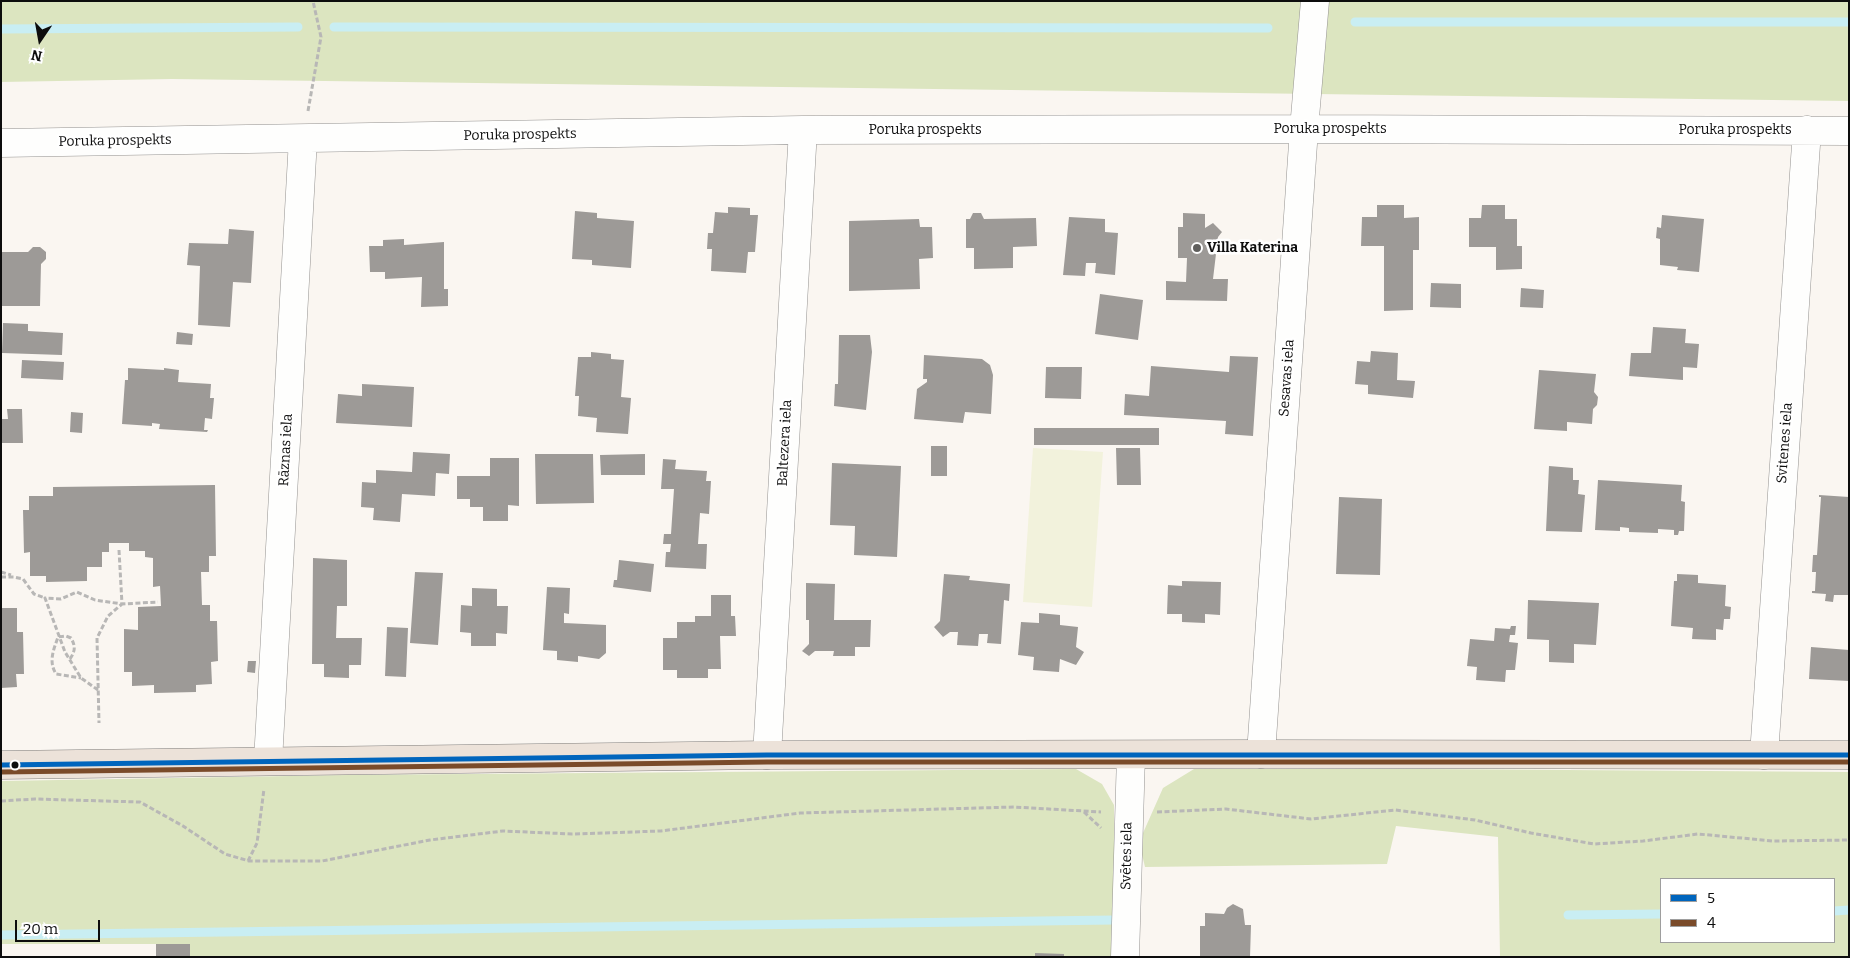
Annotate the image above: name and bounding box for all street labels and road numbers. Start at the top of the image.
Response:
street label: Poruka prospekts [1273,121,1387,137]
street label: Poruka prospekts [868,122,982,138]
street label: Poruka prospekts [1678,122,1792,138]
street label: Poruka prospekts [463,126,577,144]
street label: Poruka prospekts [58,132,172,150]
street label: Sesavas iela [1276,339,1298,417]
street label: Baltezera iela [774,399,796,487]
street label: Svitenes iela [1774,402,1796,484]
street label: Rāznas iela [276,413,296,487]
street label: Svētes iela [1118,822,1136,890]

